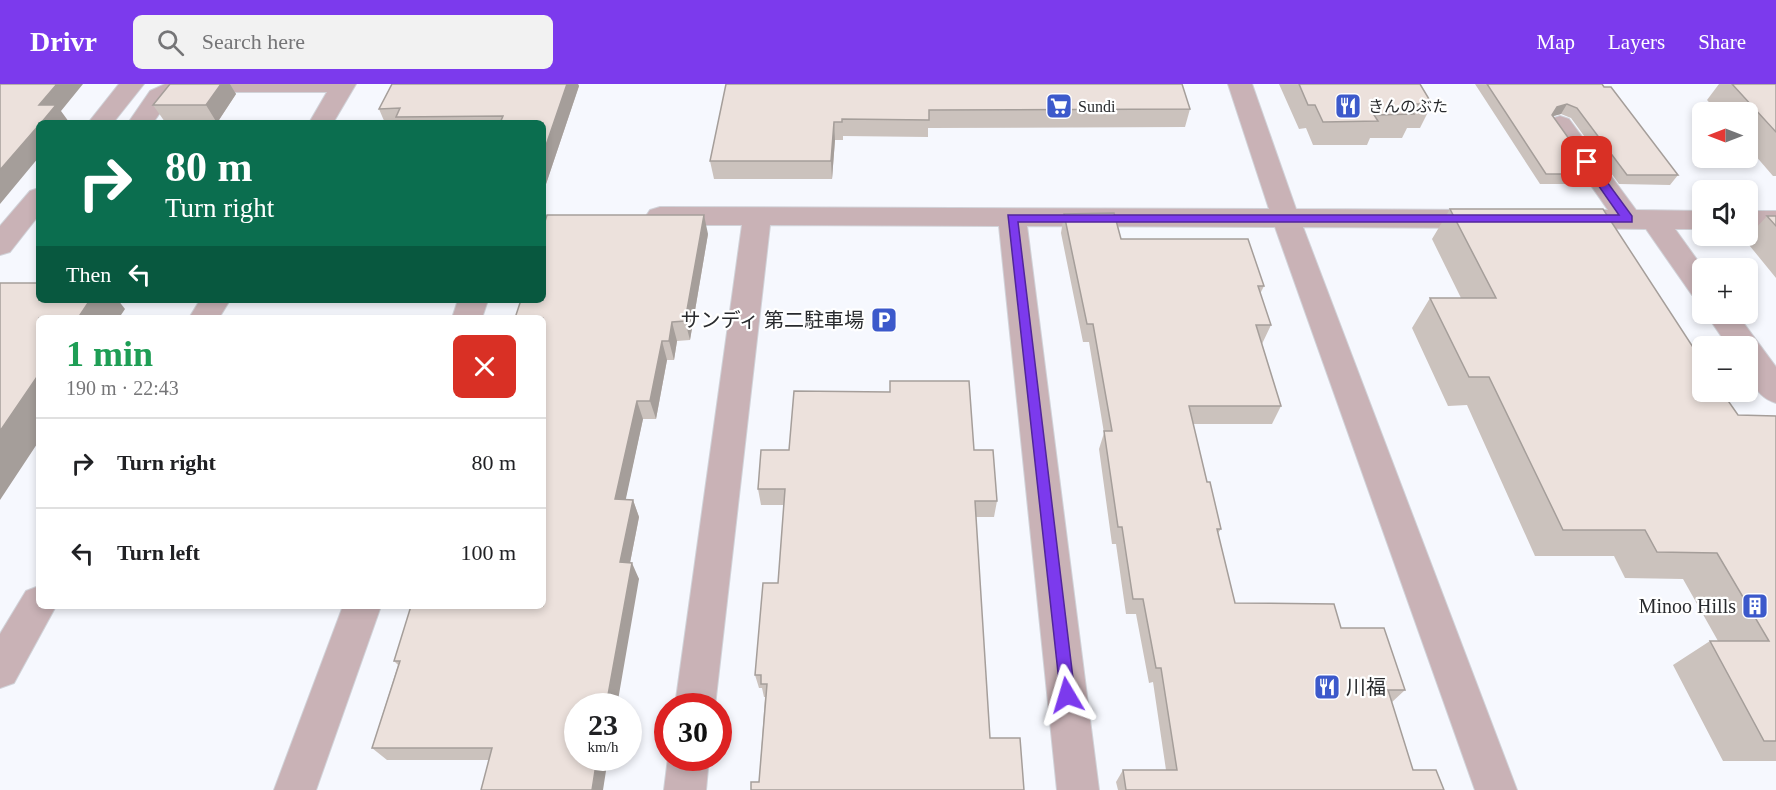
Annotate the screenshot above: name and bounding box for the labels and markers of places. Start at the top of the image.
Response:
supermarket icon: Sundi [1044,91,1074,121]
restaurant icon: きんのぶた [1333,91,1363,121]
place label: Sundi [1078,98,1116,115]
place label: きんのぶた [1368,98,1448,115]
pin [1561,136,1612,187]
parking icon: サンディ 第二駐車場 [869,305,899,335]
place label: サンディ 第二駐車場 [680,309,864,331]
building icon: Minoo Hills [1740,591,1770,621]
place label: Minoo Hills [1639,595,1736,617]
restaurant icon: 川福 [1312,672,1342,702]
place label: 川福 [1346,676,1386,698]

